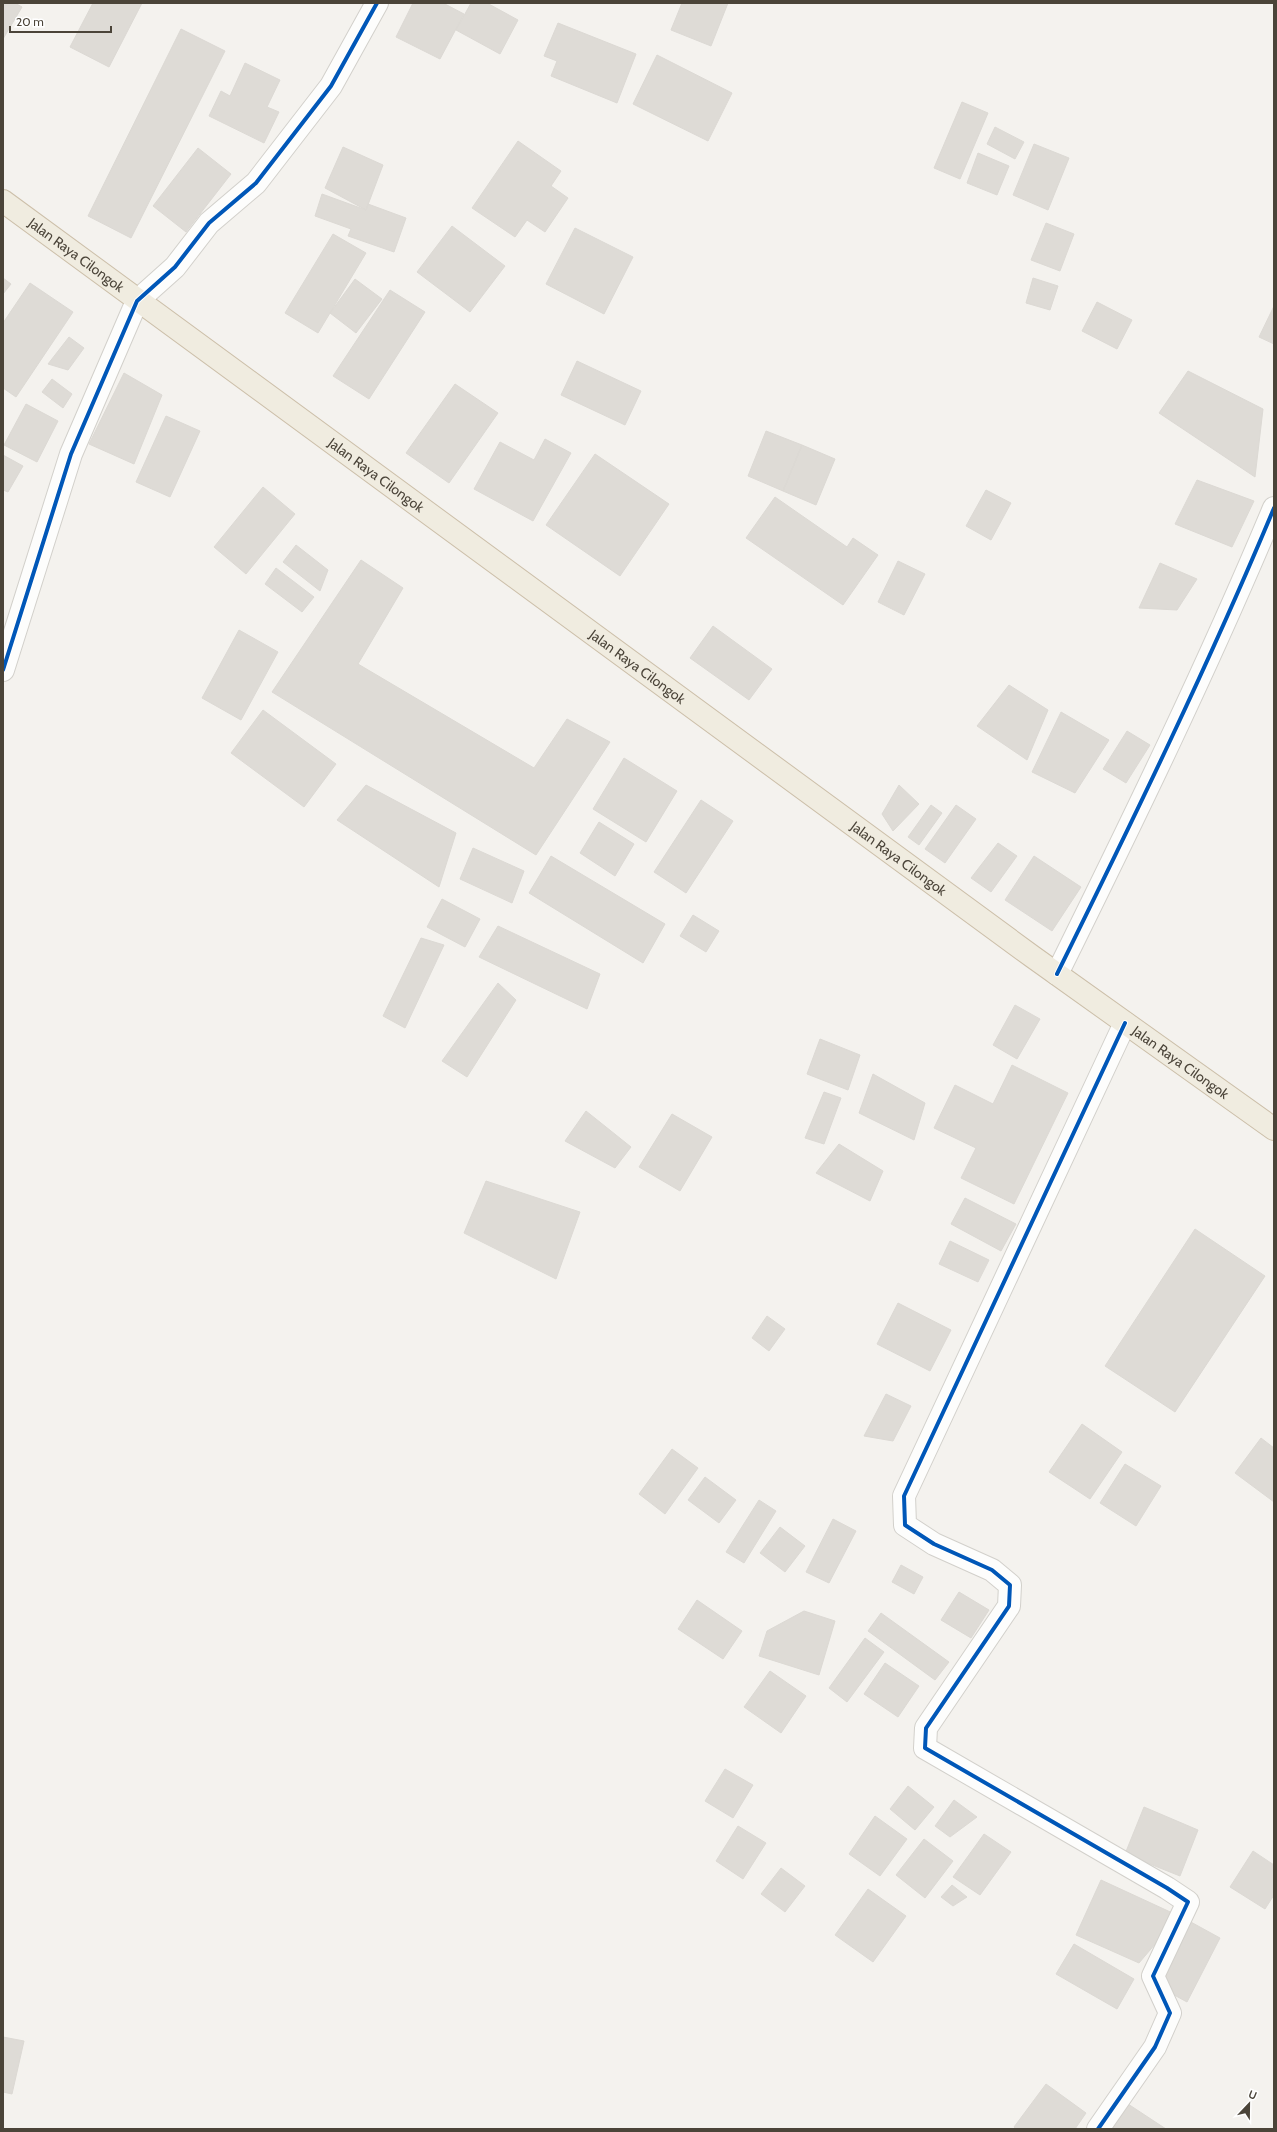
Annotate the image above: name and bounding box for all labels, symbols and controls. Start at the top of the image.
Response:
scale bar [10,8,111,34]
text: 20 m [16,14,44,29]
street label: Jalan Raya Cilongok [24,213,128,296]
street label: Jalan Raya Cilongok [324,433,428,517]
street label: Jalan Raya Cilongok [585,625,690,708]
street label: Jalan Raya Cilongok [846,817,951,900]
street label: Jalan Raya Cilongok [1128,1021,1233,1103]
north arrow [1229,2084,1269,2124]
text: U [1246,2087,1259,2103]

